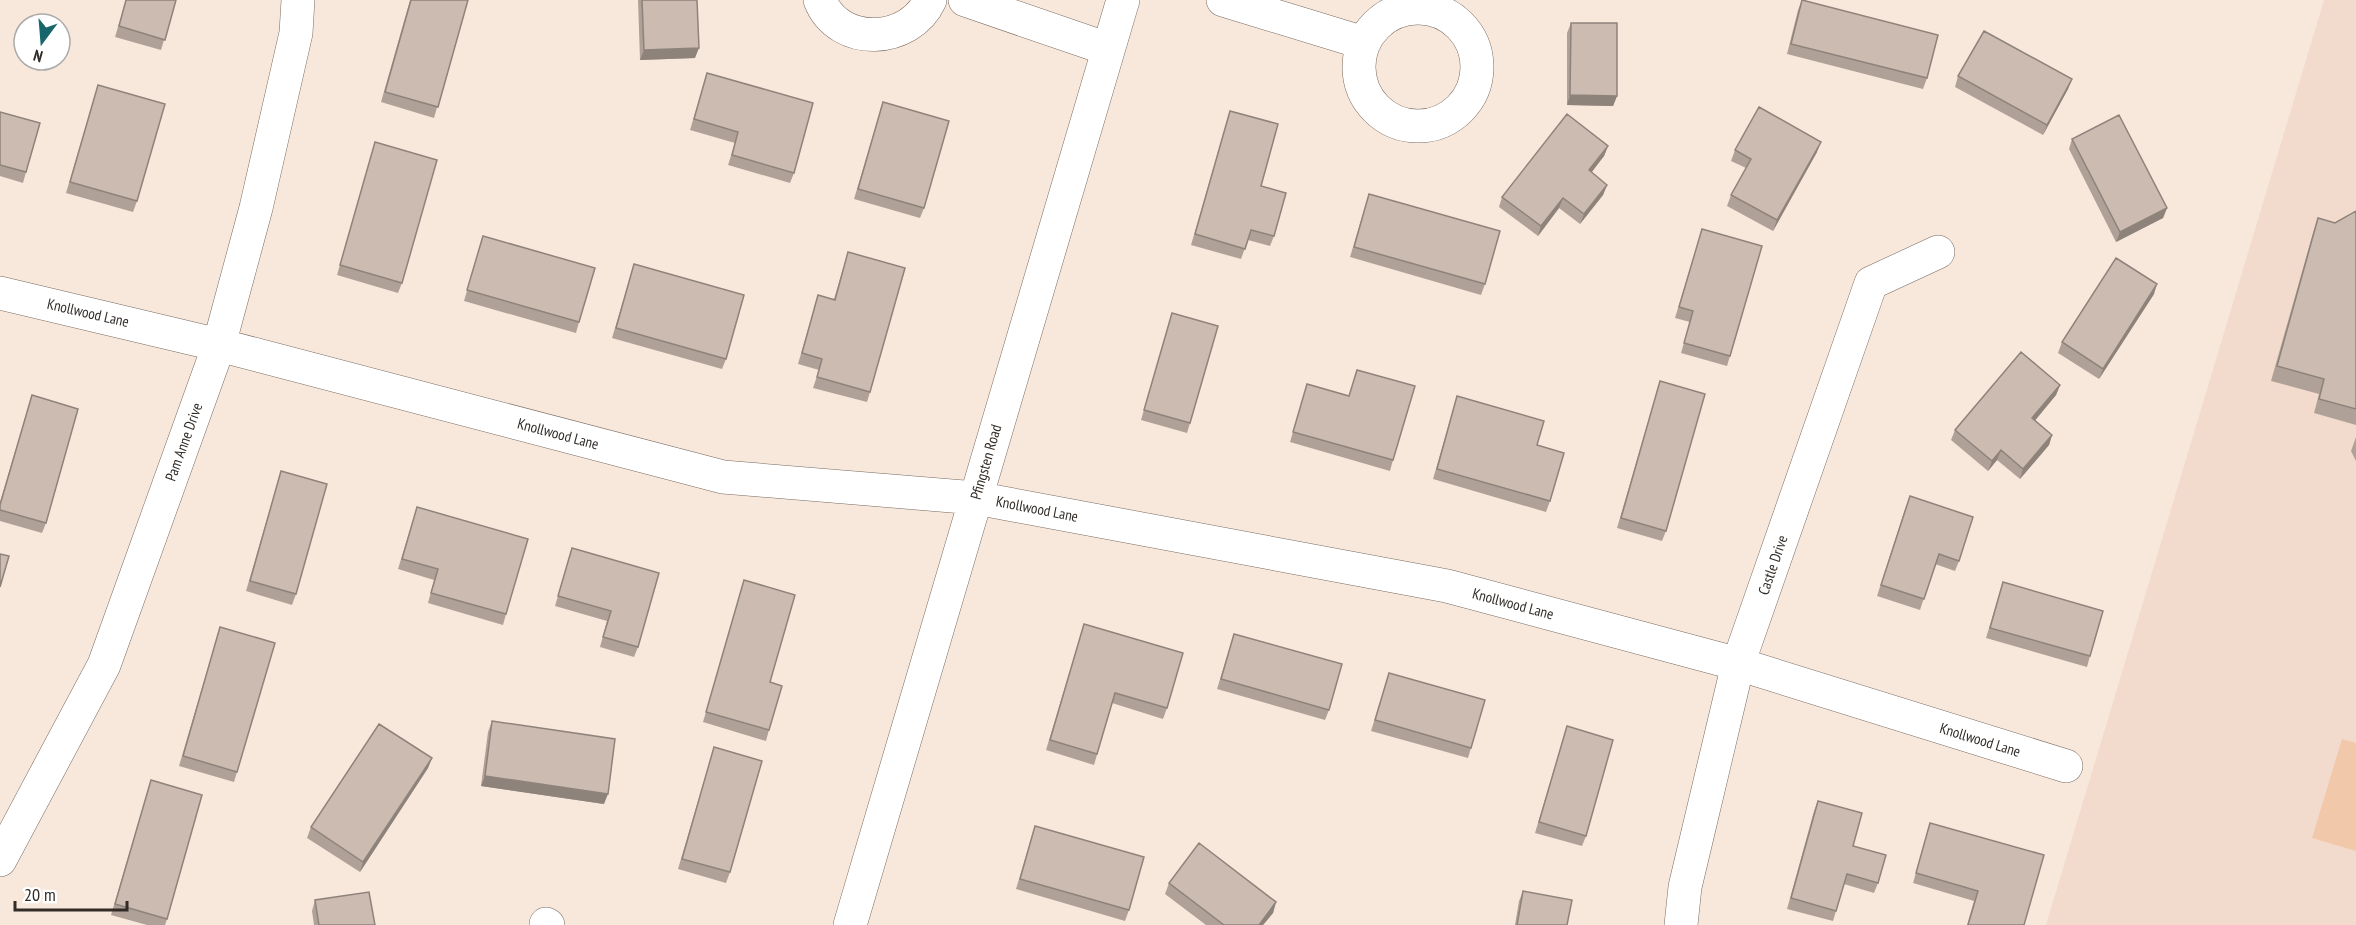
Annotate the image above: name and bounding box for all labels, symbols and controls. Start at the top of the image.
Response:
north arrow [12,12,72,72]
text: N [31,46,45,67]
street label: Knollwood Lane [45,294,131,331]
street label: Pam Anne Drive [161,400,206,484]
street label: Knollwood Lane [515,414,601,453]
street label: Pfingsten Road [966,422,1005,501]
street label: Knollwood Lane [994,491,1080,526]
street label: Castle Drive [1753,532,1792,597]
street label: Knollwood Lane [1470,584,1556,623]
street label: Knollwood Lane [1938,718,2023,761]
scale bar [15,874,128,912]
text: 20 m [24,883,56,906]

